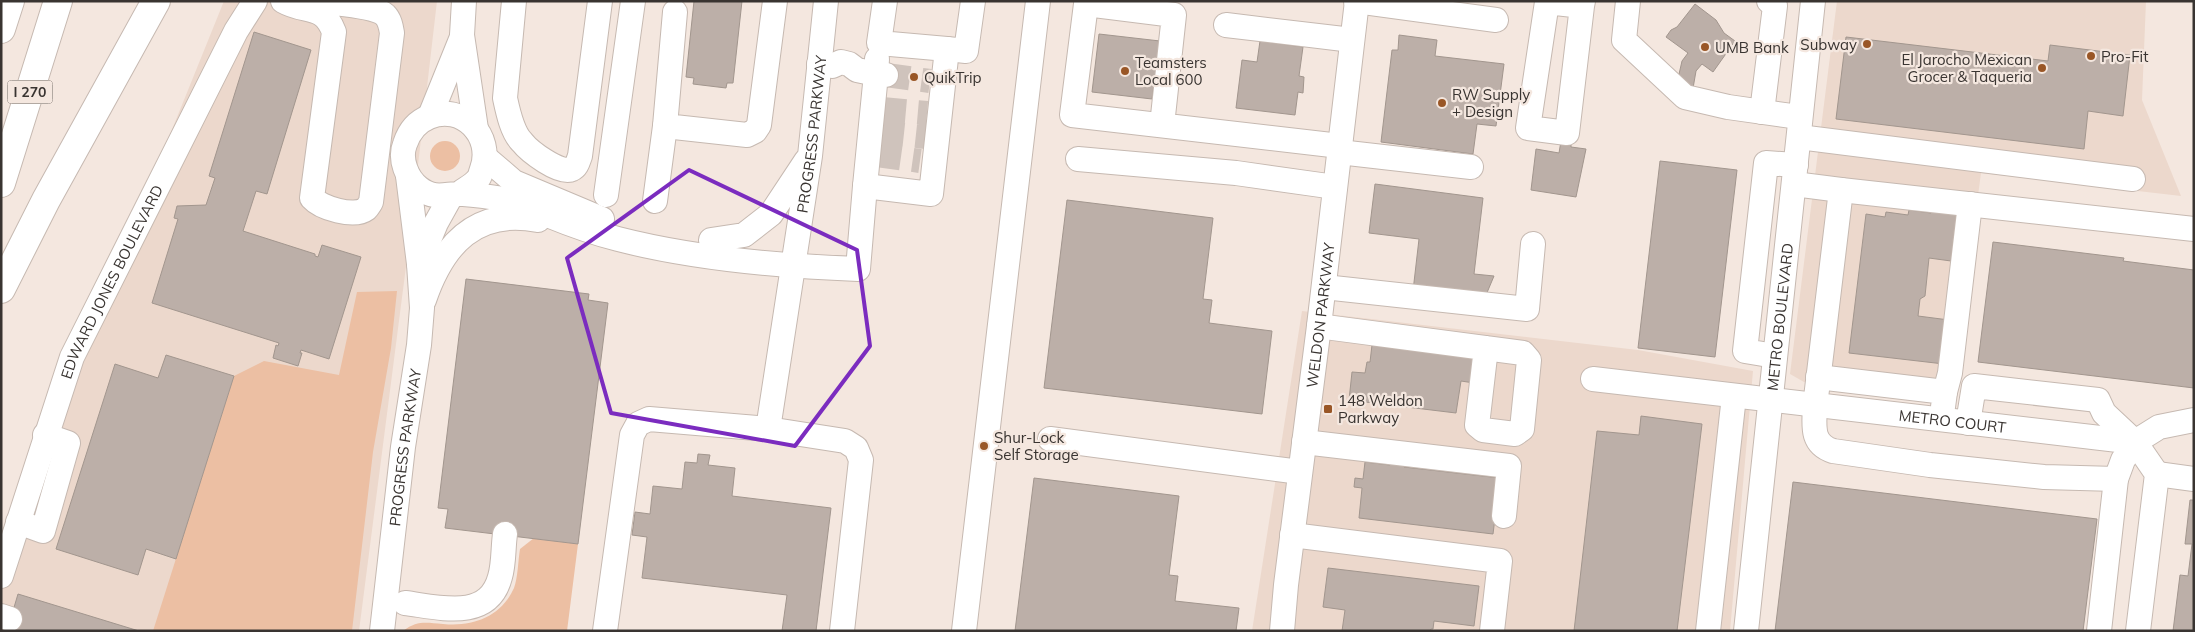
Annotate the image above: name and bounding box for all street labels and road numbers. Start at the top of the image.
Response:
street label: PROGRESS PARKWAY [792,53,830,214]
road number: I 270 [8,80,52,104]
street label: EDWARD JONES BOULEVARD [56,181,167,381]
street label: WELDON PARKWAY [1302,241,1338,389]
street label: METRO BOULEVARD [1762,242,1797,392]
street label: PROGRESS PARKWAY [385,366,425,527]
street label: METRO COURT [1898,405,2007,436]

